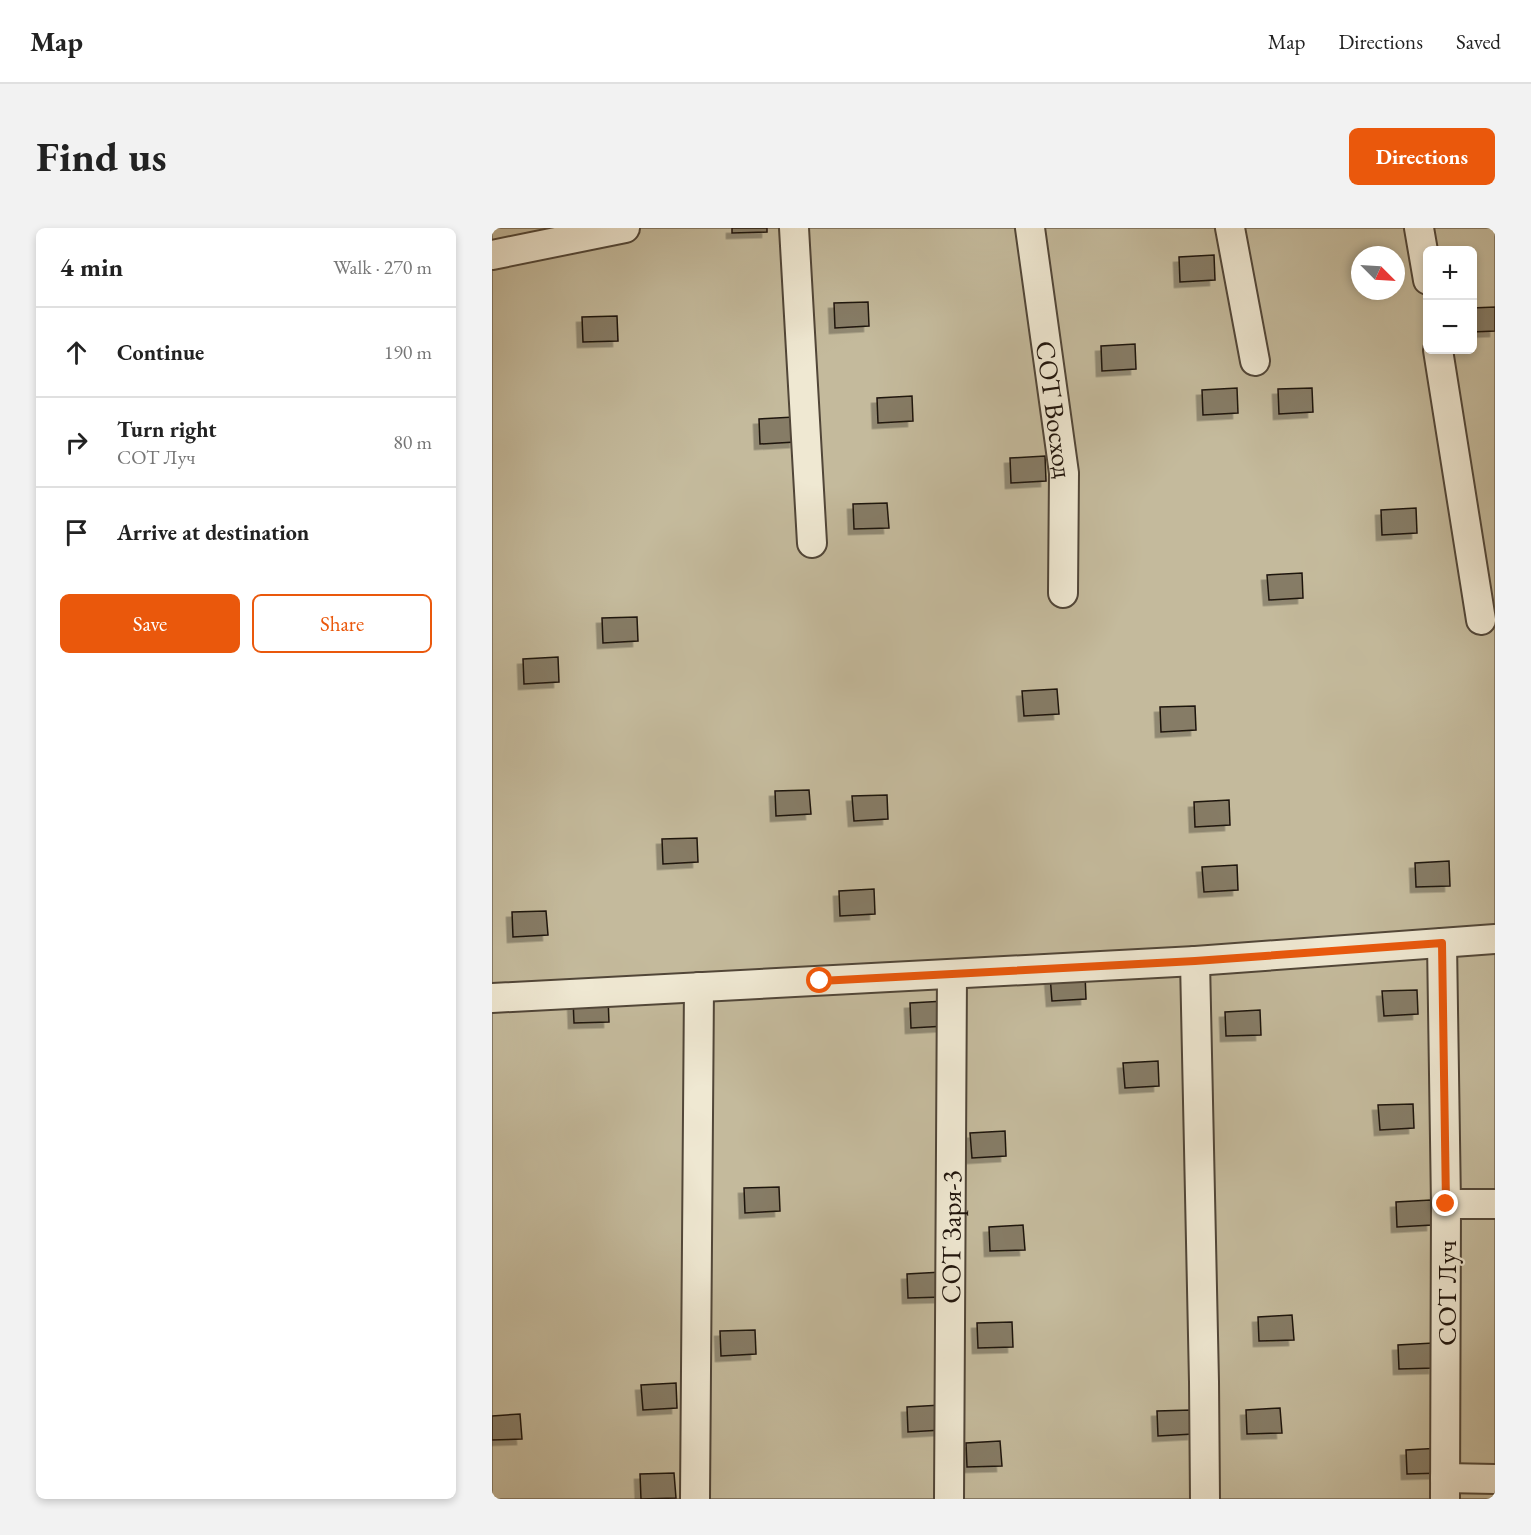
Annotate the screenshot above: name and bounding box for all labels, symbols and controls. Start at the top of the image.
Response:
text: Map [30,23,83,59]
text: Map [1268,28,1305,55]
text: Directions [1338,28,1423,55]
text: Saved [1456,28,1501,55]
button: Directions [1349,128,1495,185]
text: Find us [36,129,167,184]
north arrow [1351,246,1405,300]
map controls [1423,246,1477,354]
button: + [1423,246,1477,300]
text: 4 min [60,250,123,284]
text: Walk · 270 m [333,254,432,280]
button: − [1423,300,1477,354]
icon: ahead [60,336,93,369]
text: Continue [117,338,204,367]
street label: СОТ Восход [1028,338,1082,480]
text: 190 m [384,339,432,365]
text: Turn right [117,415,216,444]
icon: right [60,426,93,459]
text: 80 m [393,429,432,455]
text: СОТ Луч [117,444,195,470]
icon: arrive [60,516,93,549]
text: Arrive at destination [117,518,309,547]
button: Save [60,594,240,653]
button: Share [252,594,432,653]
route start [806,967,832,993]
street label: СОТ Заря-3 [933,1170,968,1304]
route end [1432,1190,1458,1216]
street label: СОТ Луч [1429,1240,1464,1346]

